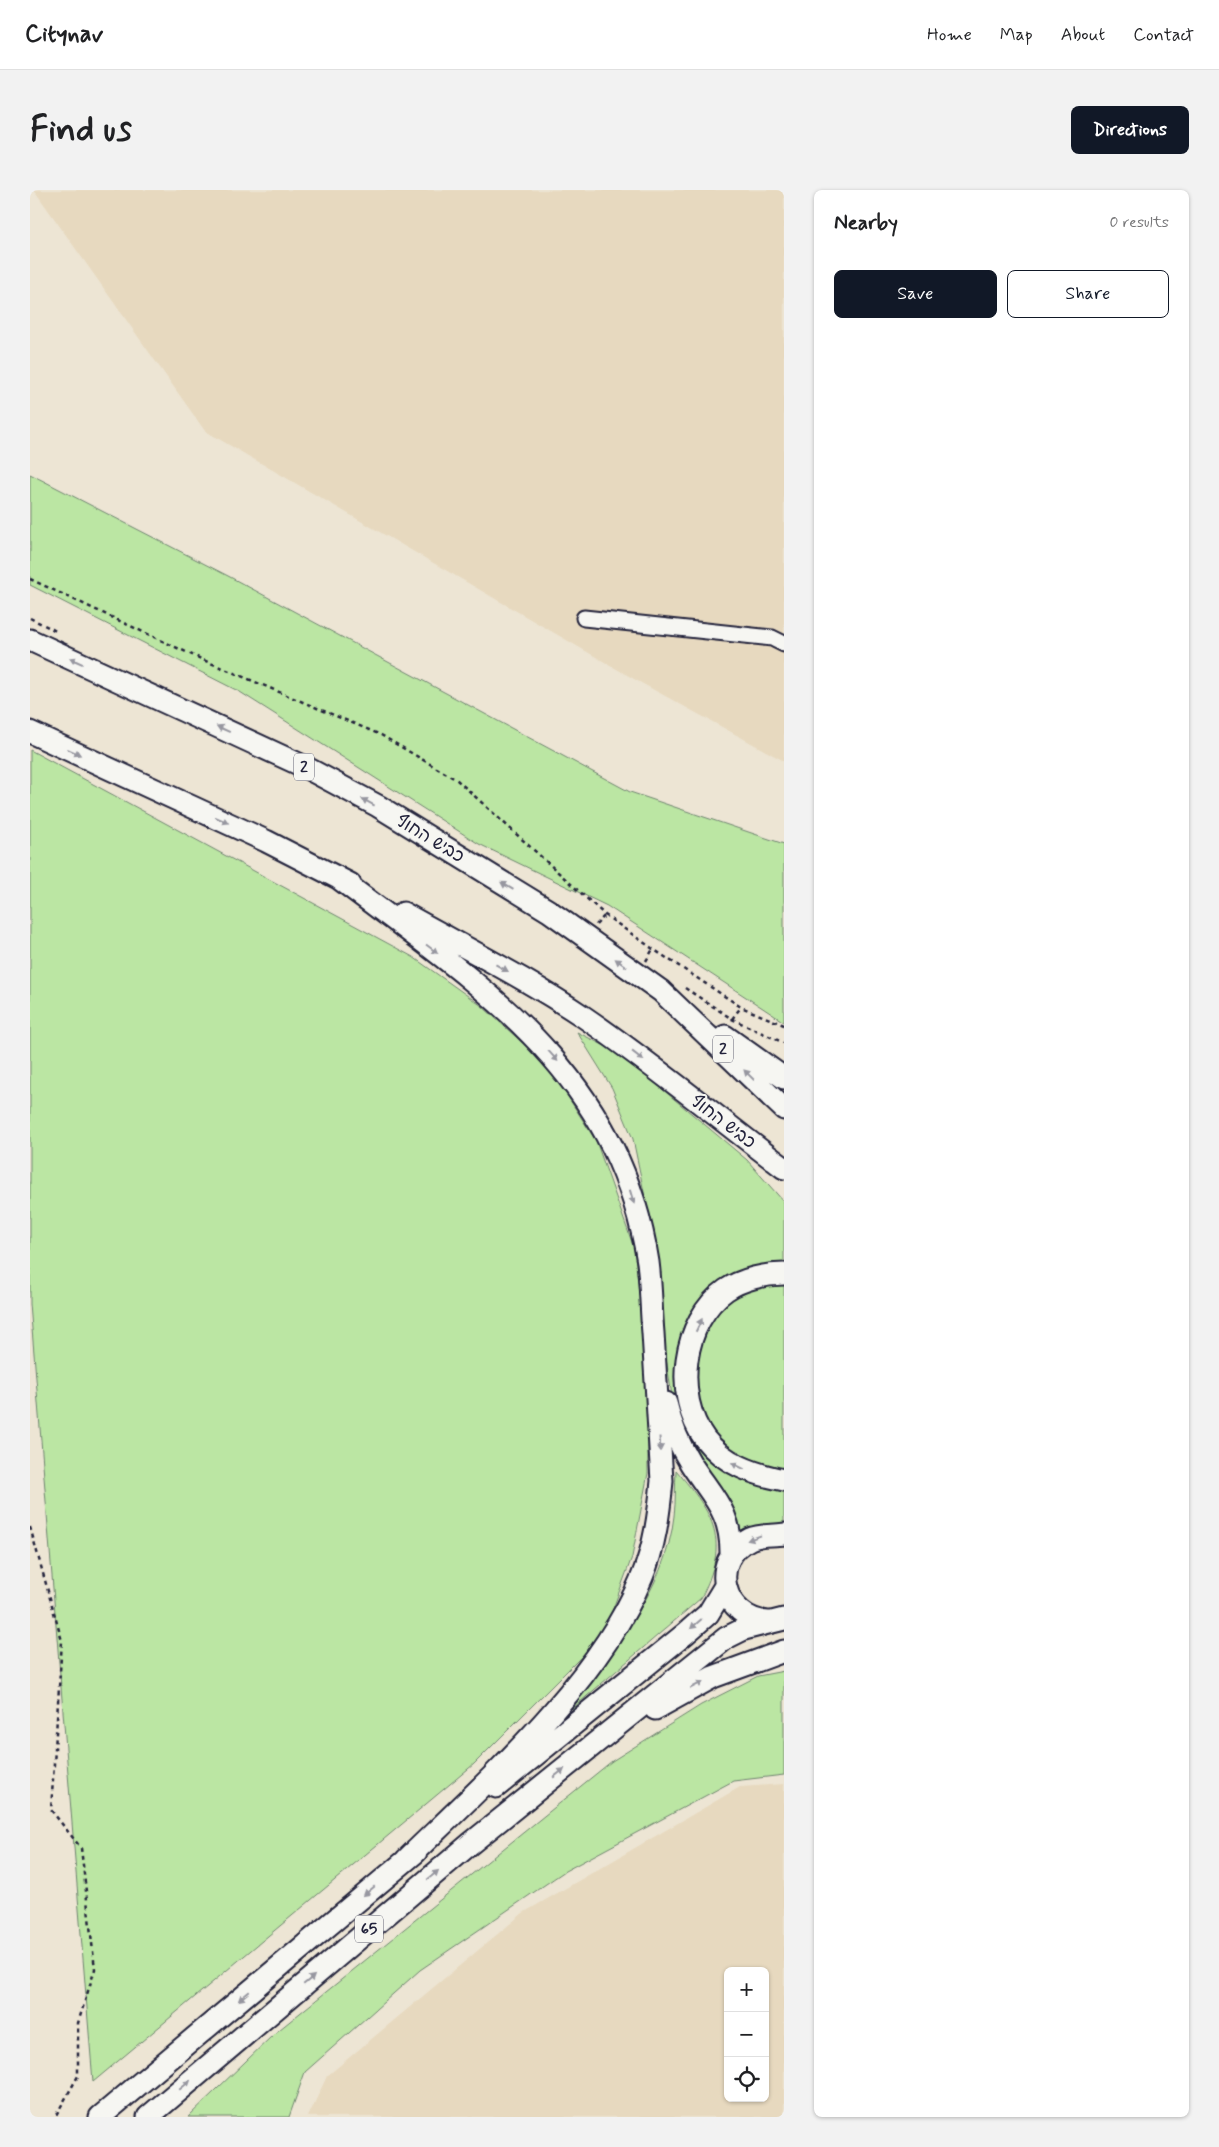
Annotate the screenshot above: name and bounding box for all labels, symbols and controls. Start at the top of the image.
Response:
text: Citynav [25,19,103,50]
text: Home [927,23,972,47]
text: Map [1000,23,1033,47]
text: About [1061,23,1105,47]
text: Contact [1133,23,1194,47]
button: Directions [1071,106,1189,154]
text: Find us [30,107,132,153]
text: Nearby [834,209,898,237]
text: 0 results [1109,212,1169,233]
button: Save [834,270,997,318]
button: Share [1007,270,1169,318]
one-way arrow [68,657,83,665]
one-way arrow [216,725,230,733]
one-way arrow [67,749,81,757]
road number: 2 [294,754,314,780]
one-way arrow [362,797,375,806]
street label: כביש החוף [391,809,469,869]
one-way arrow [215,817,229,825]
one-way arrow [501,881,514,890]
one-way arrow [425,943,438,954]
one-way arrow [615,958,628,968]
one-way arrow [495,964,509,973]
road number: 2 [713,1036,733,1062]
one-way arrow [547,1050,558,1063]
one-way arrow [631,1051,644,1062]
one-way arrow [744,1069,756,1081]
street label: כביש החוף [686,1090,760,1154]
one-way arrow [629,1189,637,1204]
one-way arrow [695,1318,703,1332]
one-way arrow [656,1437,664,1453]
one-way arrow [731,1462,745,1470]
one-way arrow [747,1535,762,1542]
one-way arrow [690,1619,703,1630]
one-way arrow [690,1681,704,1689]
one-way arrow [552,1767,565,1778]
one-way arrow [426,1869,438,1881]
one-way arrow [363,1886,376,1897]
road number: 65 [355,1916,383,1942]
map controls [724,1967,769,2102]
button: + [724,1967,769,2012]
one-way arrow [302,1975,315,1986]
one-way arrow [239,1990,251,2002]
button: − [724,2012,769,2057]
button: locate [724,2057,769,2102]
one-way arrow [178,2080,191,2091]

